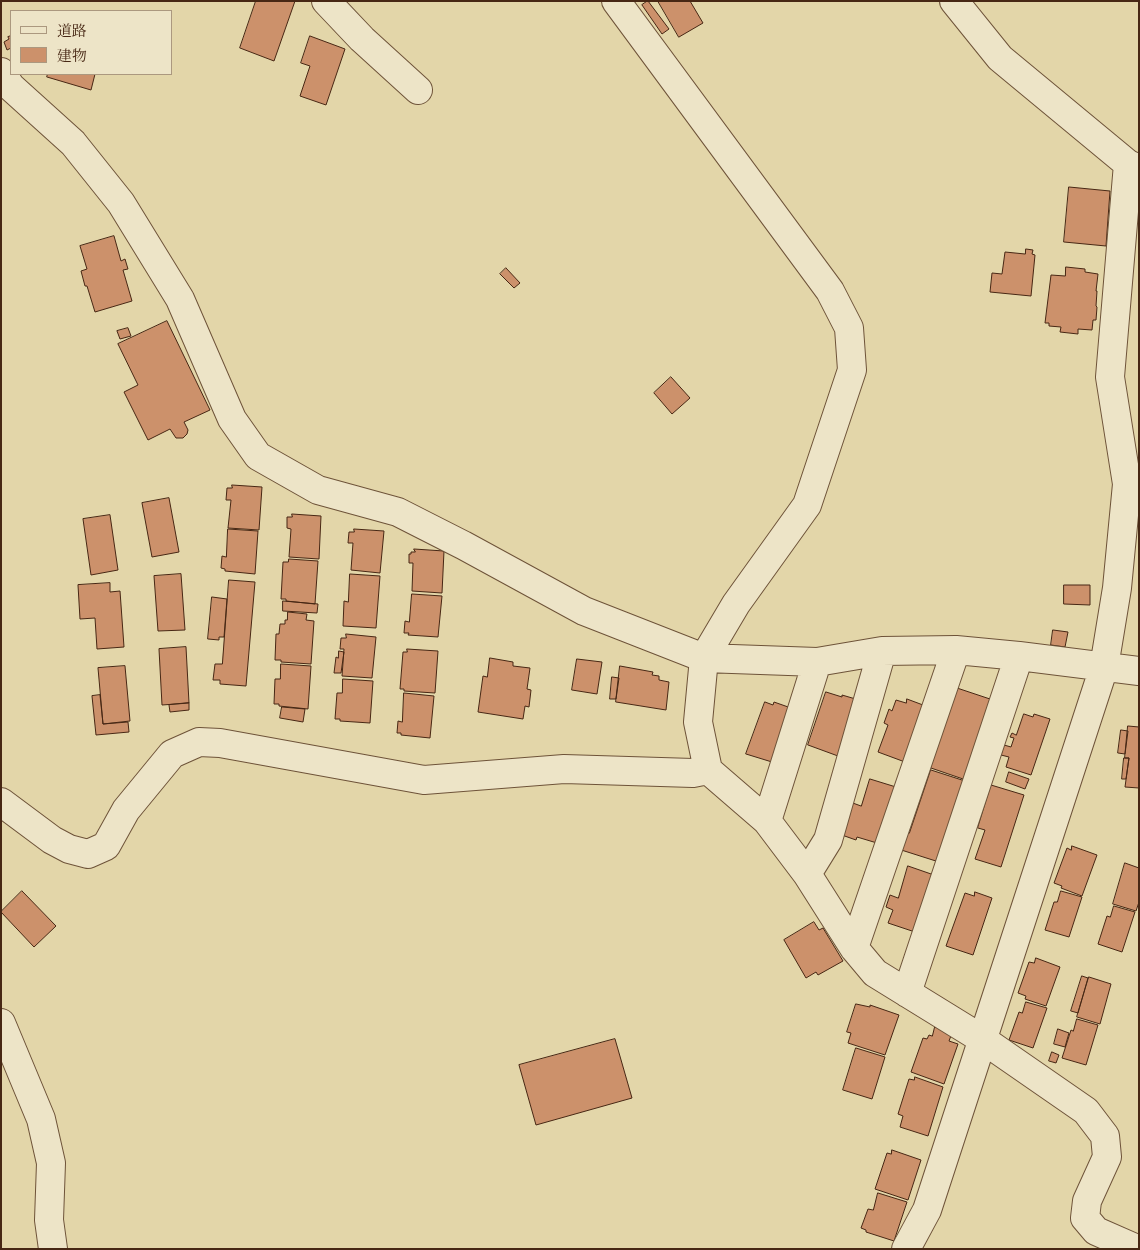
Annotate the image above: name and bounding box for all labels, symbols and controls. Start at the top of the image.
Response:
legend [10,10,172,75]
text: 道路 [57,22,87,41]
text: 建物 [57,47,87,66]

